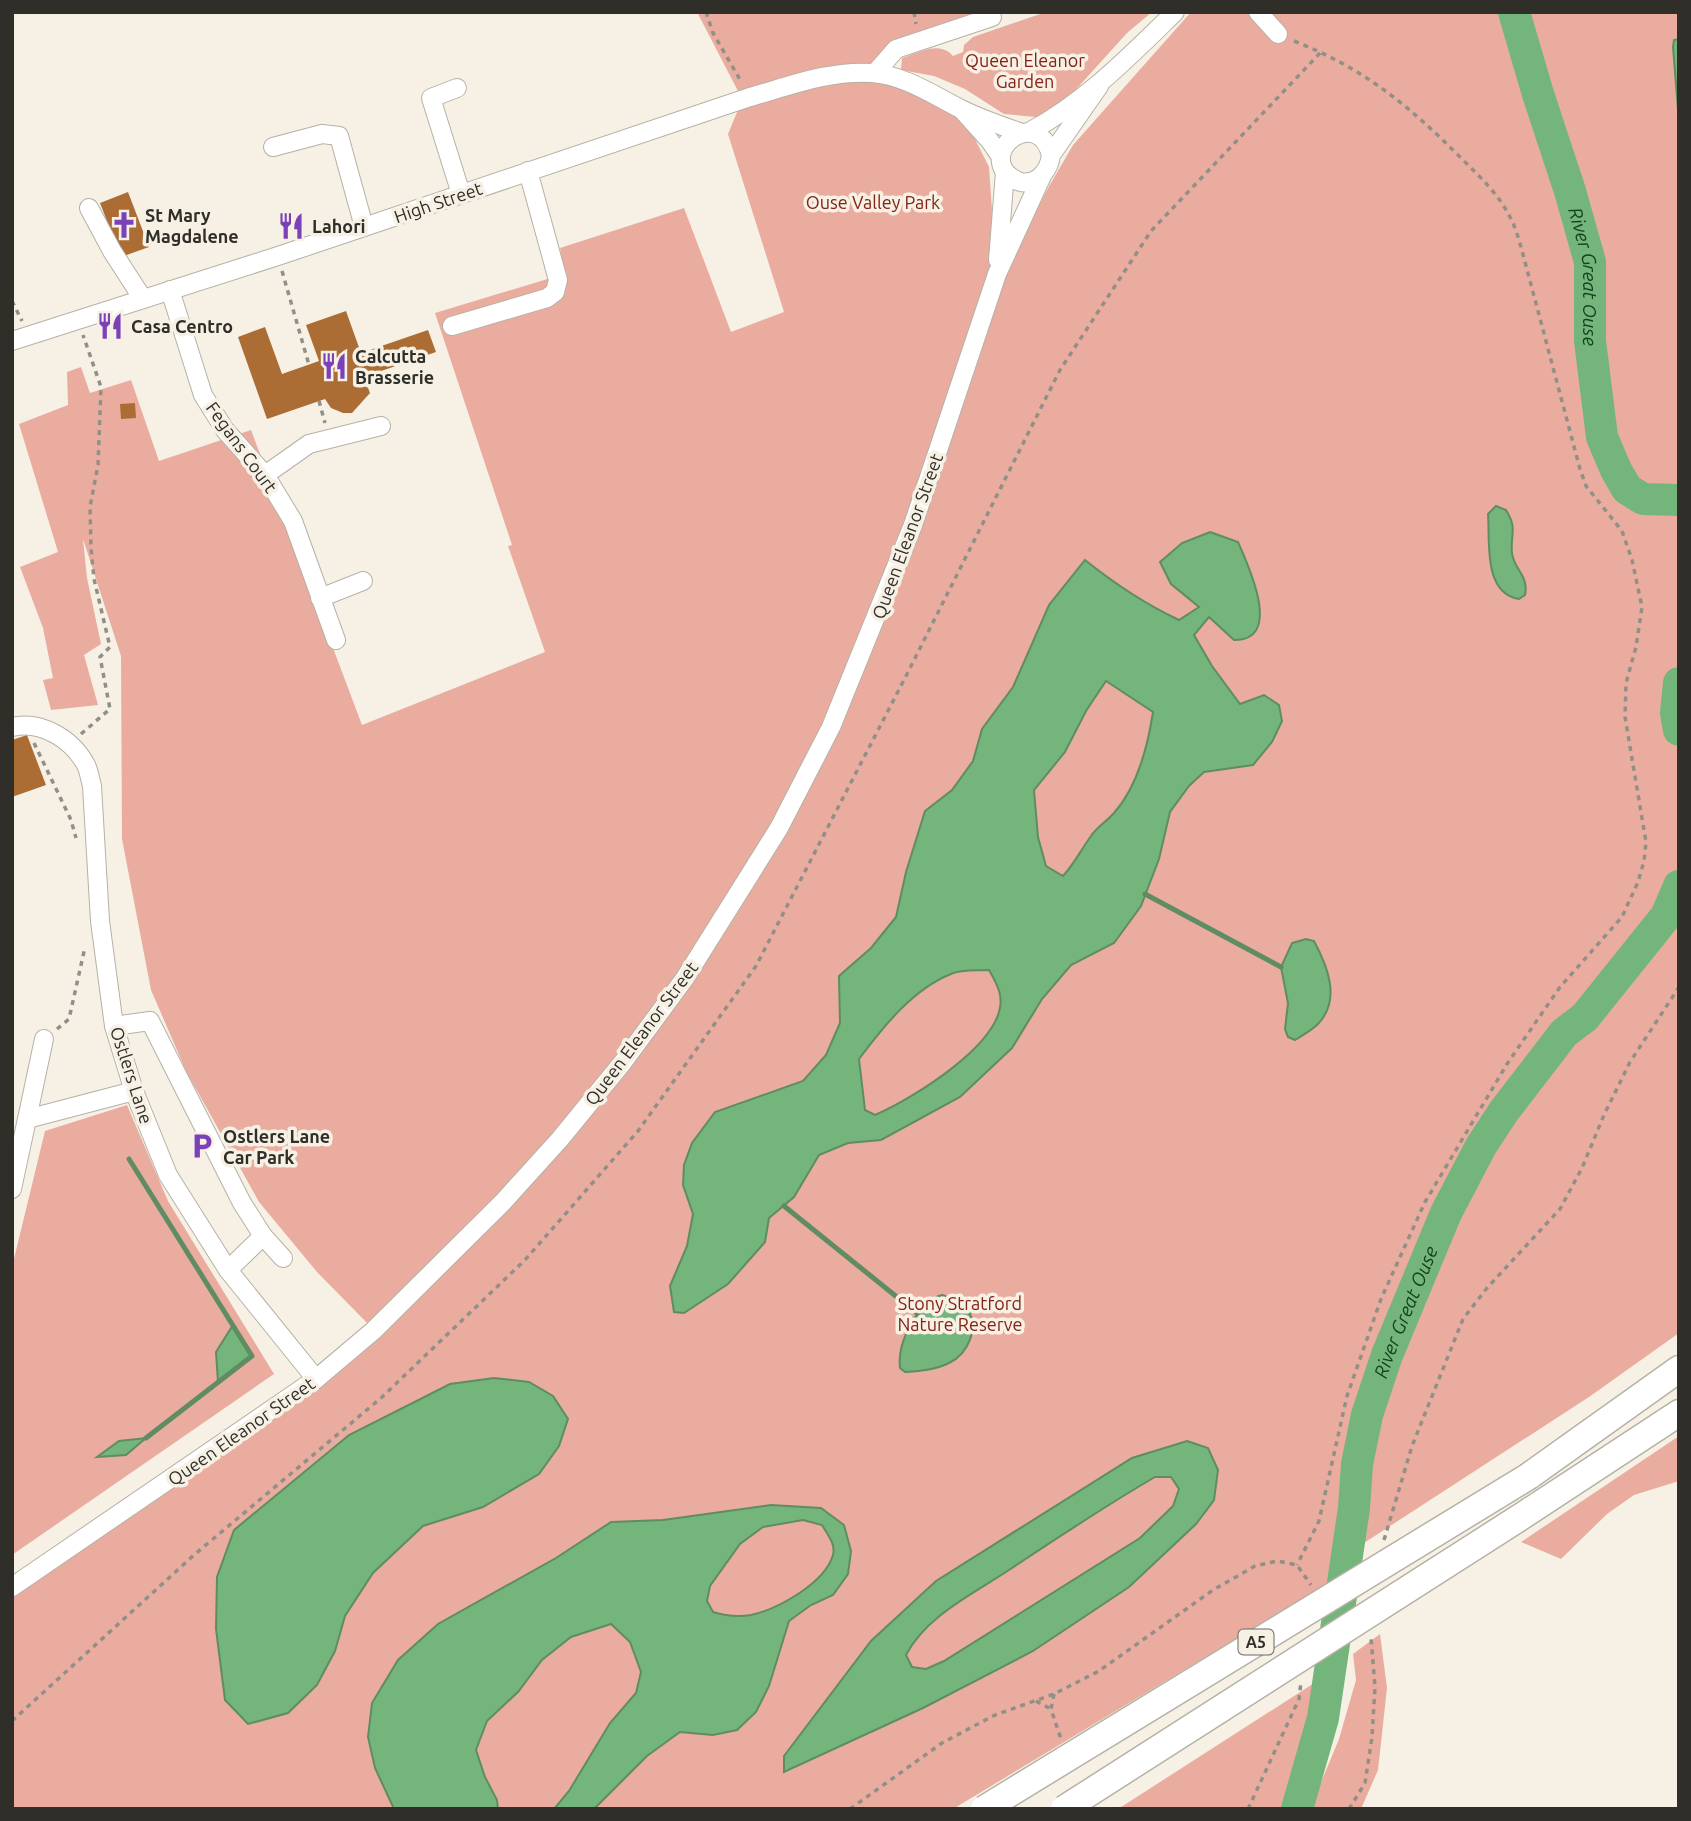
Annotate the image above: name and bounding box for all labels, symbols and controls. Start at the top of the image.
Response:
park label: Queen Eleanor Garden [965,50,1085,91]
street label: High Street [391,178,485,226]
park label: Ouse Valley Park [806,192,940,212]
place label: St Mary Magdalene [145,205,239,246]
water label: River Great Ouse [1564,205,1602,348]
church icon: St Mary Magdalene [109,210,139,240]
restaurant icon: Lahori [276,211,306,241]
place label: Lahori [312,216,366,236]
restaurant icon: Casa Centro [95,311,125,341]
place label: Casa Centro [131,316,233,336]
place label: Calcutta Brasserie [355,346,434,387]
restaurant icon: Calcutta Brasserie [319,351,349,381]
street label: Fegans Court [202,398,282,496]
street label: Queen Eleanor Street [868,451,947,622]
street label: Queen Eleanor Street [580,957,702,1109]
street label: Ostlers Lane [107,1024,157,1126]
place label: Ostlers Lane Car Park [223,1126,330,1167]
parking icon: Ostlers Lane Car Park [187,1131,217,1161]
water label: River Great Ouse [1369,1242,1442,1381]
park label: Stony Stratford Nature Reserve [897,1293,1023,1334]
street label: Queen Eleanor Street [164,1373,319,1490]
road number: A5 [1238,1630,1274,1654]

